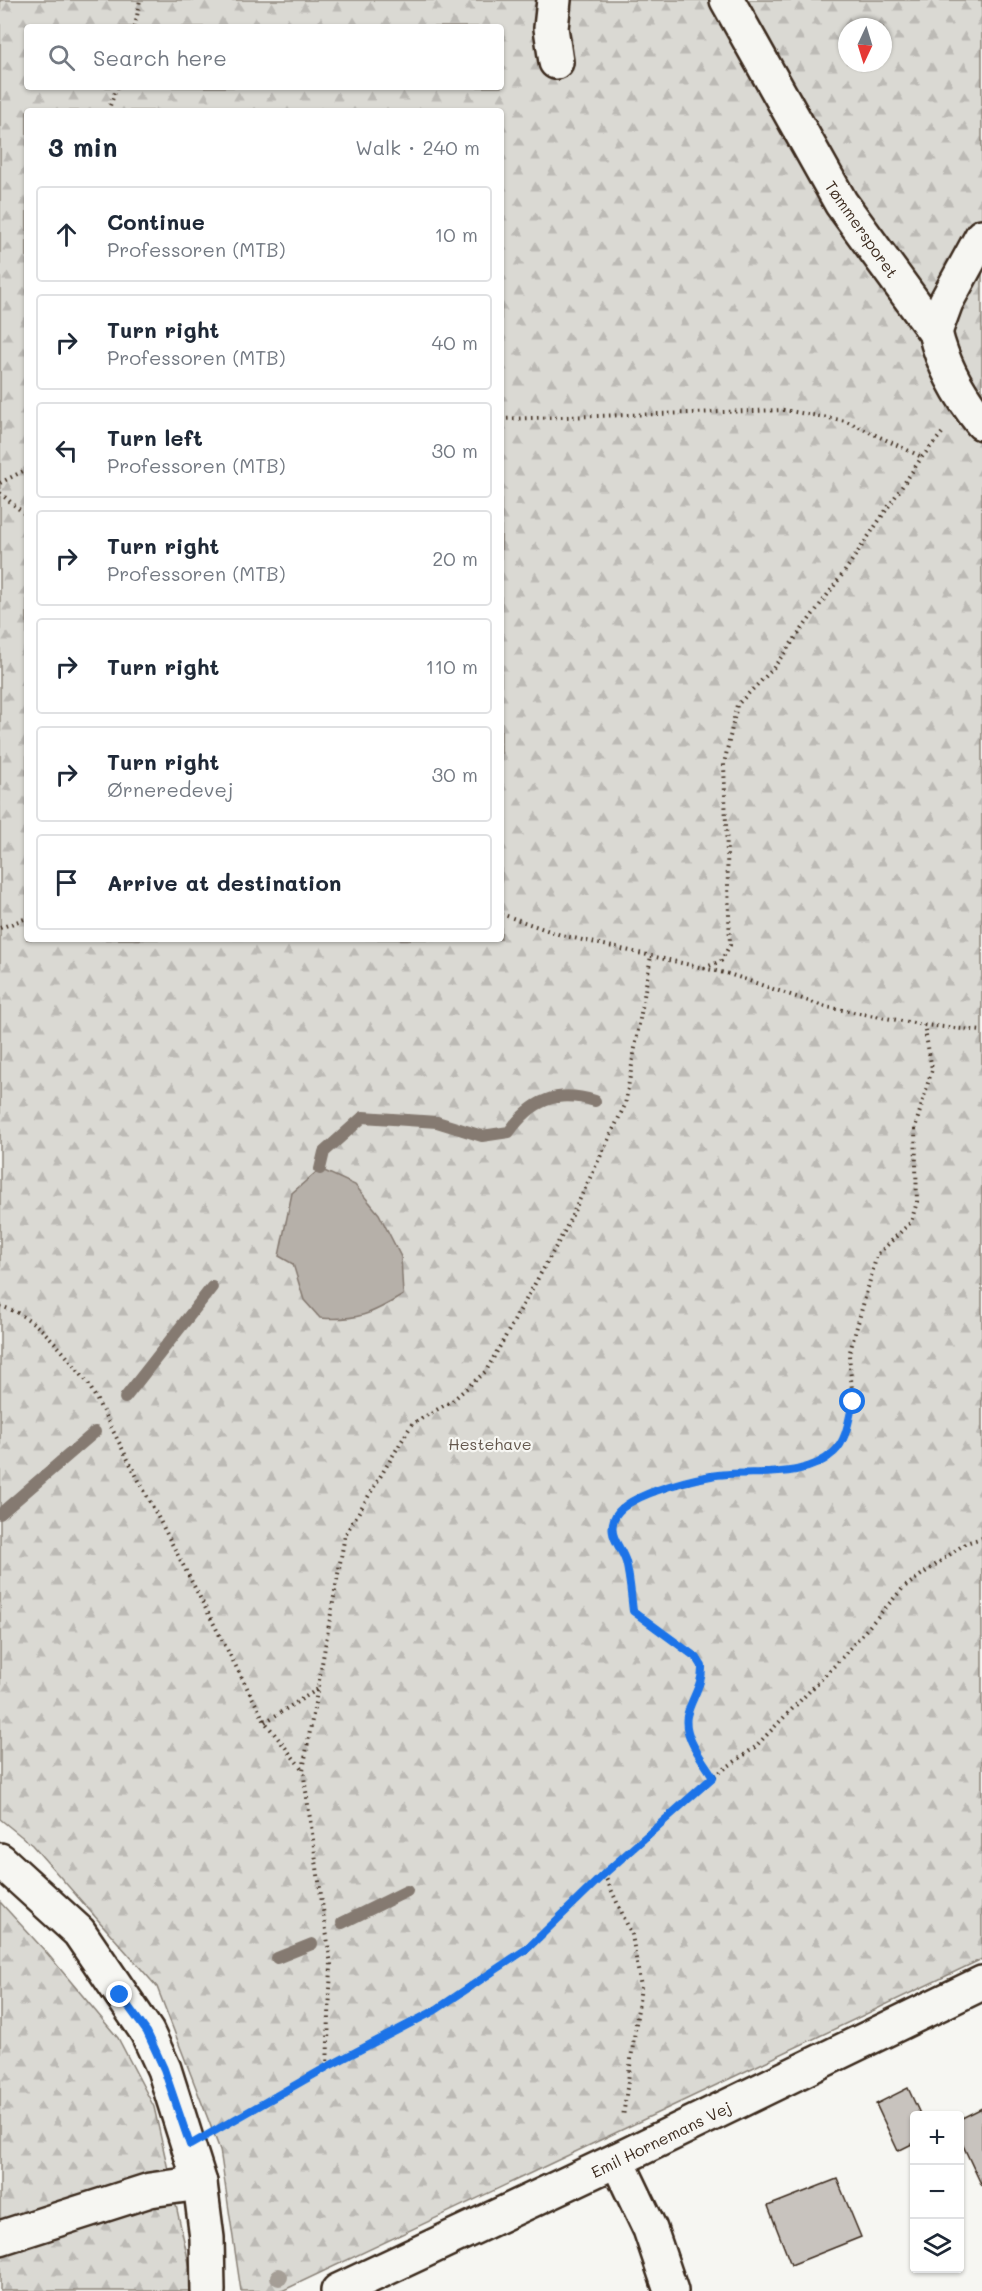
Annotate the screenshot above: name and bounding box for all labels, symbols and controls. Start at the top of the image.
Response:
north arrow [838,18,892,72]
search box [24,24,504,90]
icon: search [45,41,78,74]
text: Search here [93,43,227,72]
text: 3 min [48,130,117,164]
text: Walk · 240 m [355,134,480,160]
street label: Tømmersporet [821,176,903,282]
text: Continue [107,207,205,236]
icon: ahead [50,218,83,251]
text: 10 m [434,221,478,247]
text: Professoren (MTB) [107,236,286,262]
text: Turn right [107,315,219,344]
icon: right [50,326,83,359]
text: 40 m [432,329,478,355]
text: Professoren (MTB) [107,344,286,370]
text: Turn left [107,423,203,452]
icon: left [50,434,83,467]
text: 30 m [432,437,478,463]
text: Professoren (MTB) [107,452,286,478]
text: Turn right [107,531,219,560]
icon: right [50,542,83,575]
text: 20 m [432,545,478,571]
text: Professoren (MTB) [107,560,286,586]
icon: right [50,650,83,683]
text: Turn right [107,652,219,681]
text: 110 m [425,653,478,679]
text: Turn right [107,747,219,776]
icon: right [50,758,83,791]
text: 30 m [432,761,478,787]
text: Ørneredevej [107,776,234,802]
icon: arrive [50,866,83,899]
text: Arrive at destination [107,868,342,897]
route start [839,1388,865,1414]
park label: Hestehave [448,1433,532,1454]
route end [106,1981,132,2007]
street label: Emil Hornemans Vej [587,2096,735,2182]
map controls [910,2111,964,2273]
button: + [910,2111,964,2165]
button: − [910,2165,964,2219]
button: layers [910,2219,964,2273]

